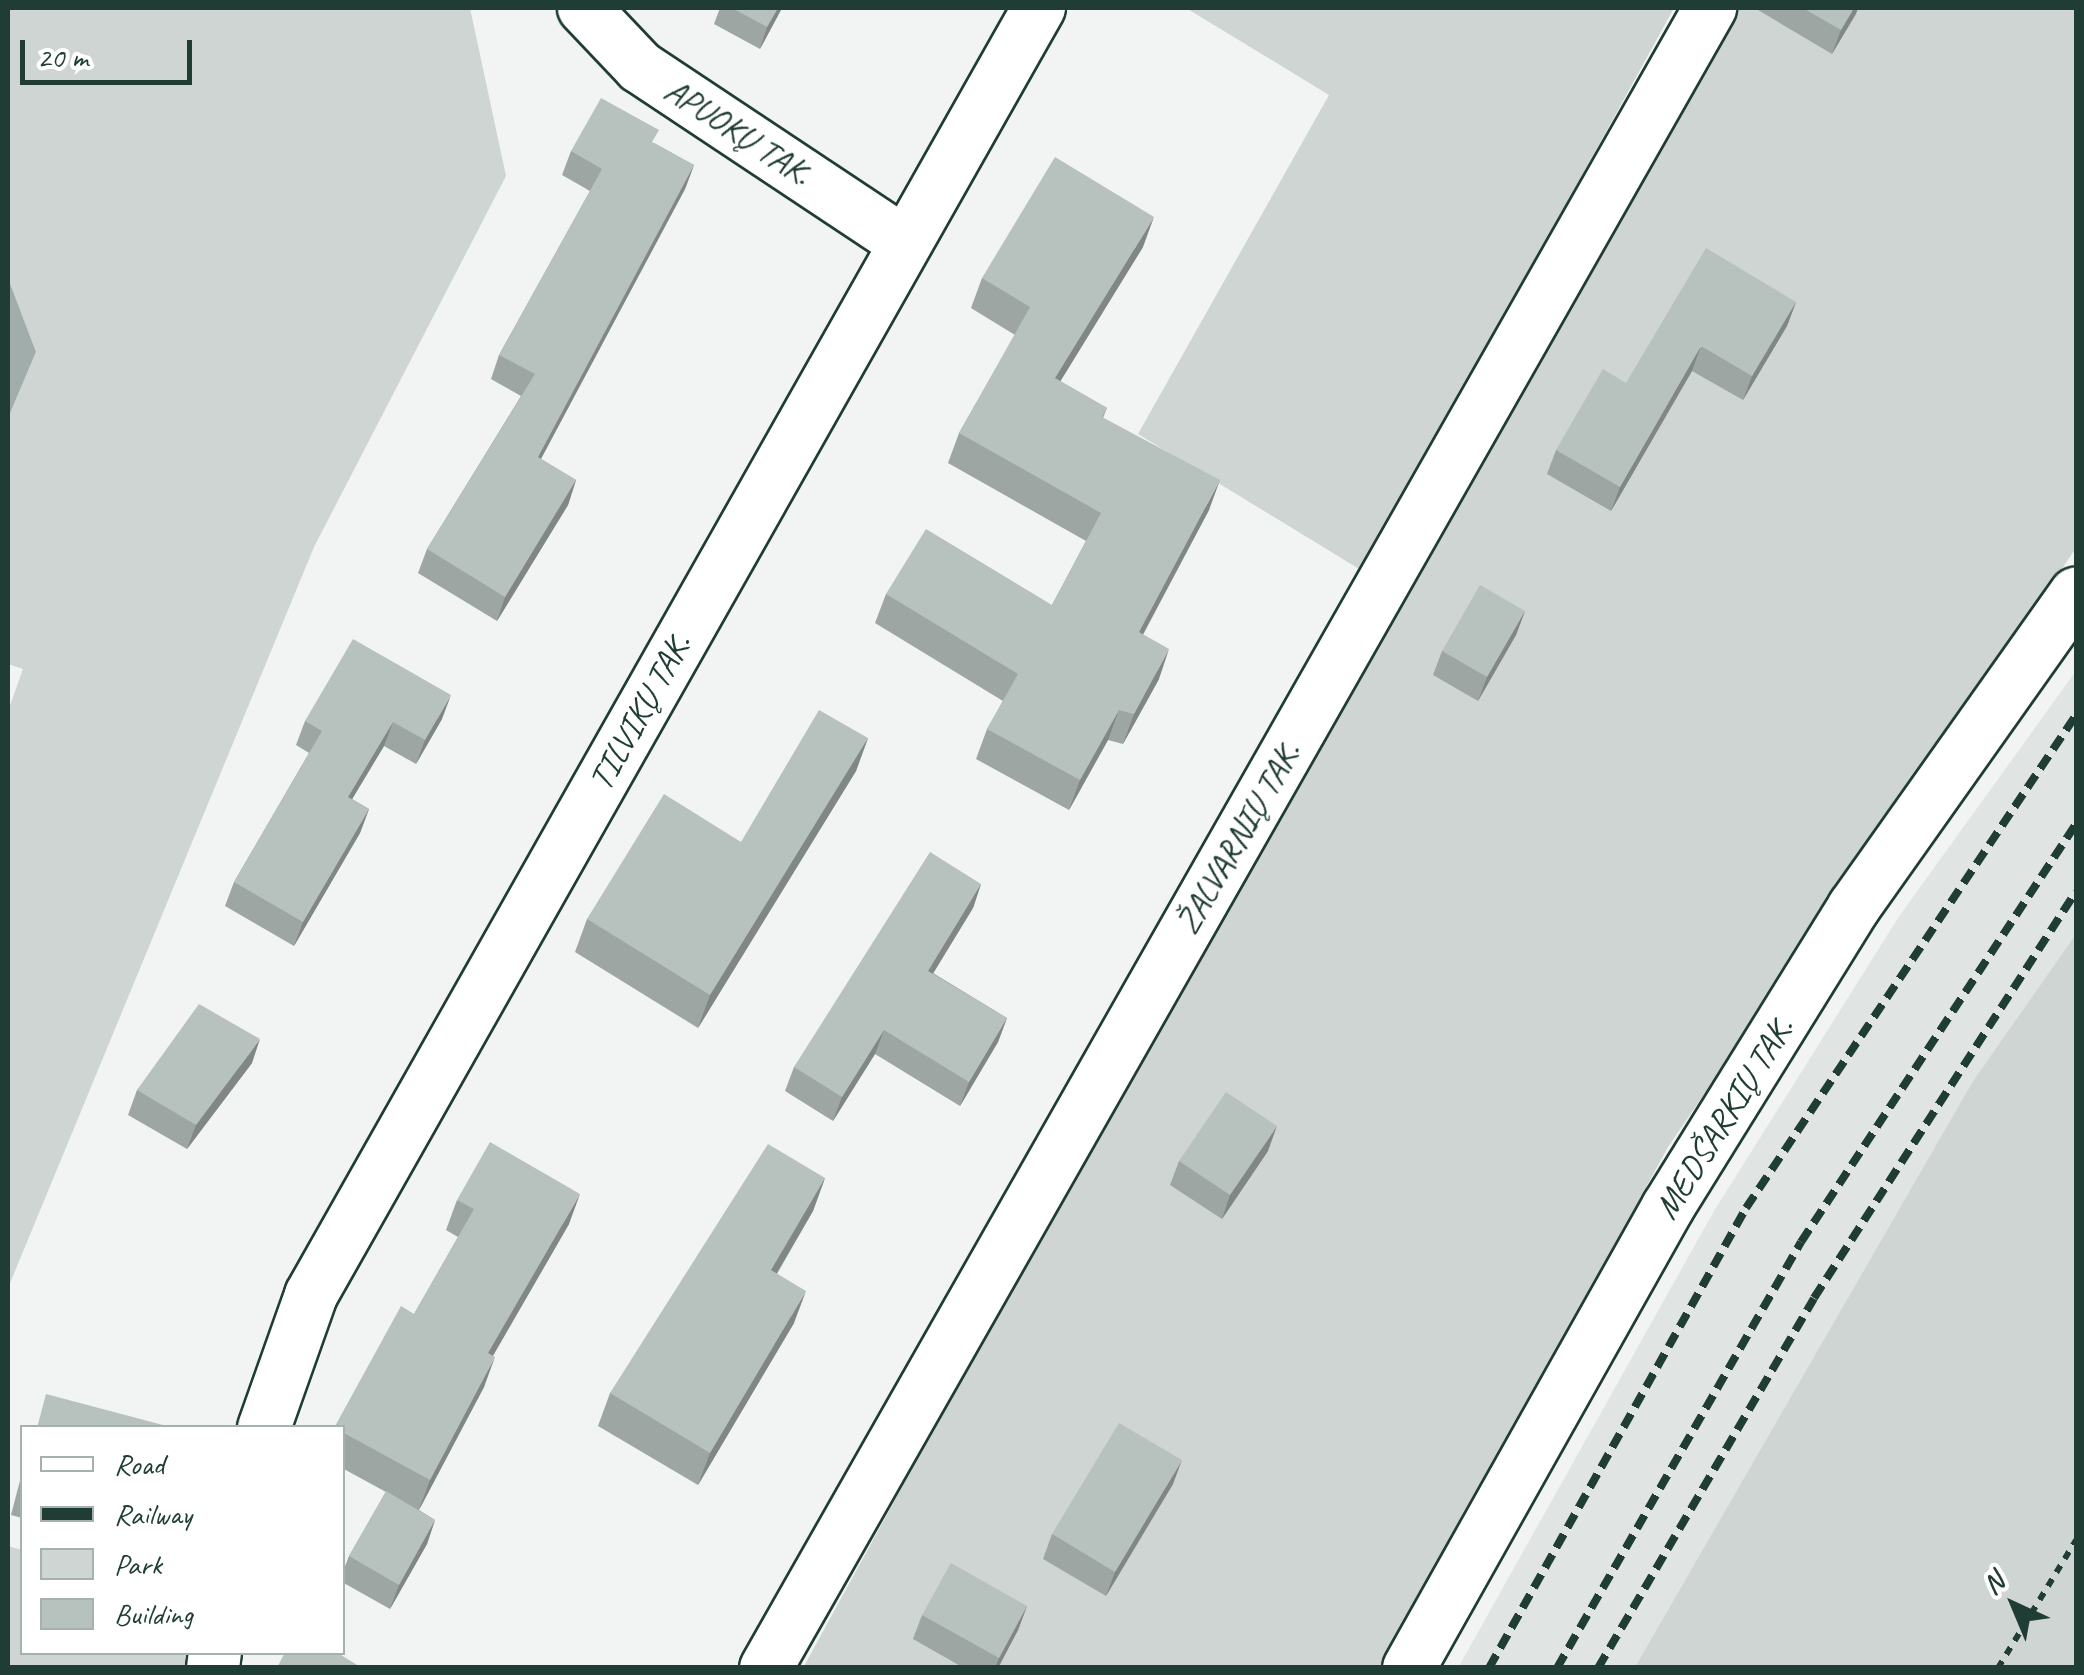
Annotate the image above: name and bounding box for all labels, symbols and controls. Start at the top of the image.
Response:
scale bar [25,20,198,82]
text: 20 m [37,38,88,76]
street label: APUOKŲ TAK. [657,69,819,195]
street label: TILVIKŲ TAK. [580,626,700,798]
street label: ŽALVARNIŲ TAK. [1166,734,1310,942]
street label: MEDŠARKIŲ TAK. [1645,1009,1803,1227]
legend [20,1425,345,1655]
text: Road [114,1445,164,1483]
text: Railway [114,1495,192,1533]
text: Park [114,1545,162,1583]
north arrow [1964,1555,2064,1655]
text: N [1974,1564,2011,1602]
text: Building [114,1595,193,1633]

